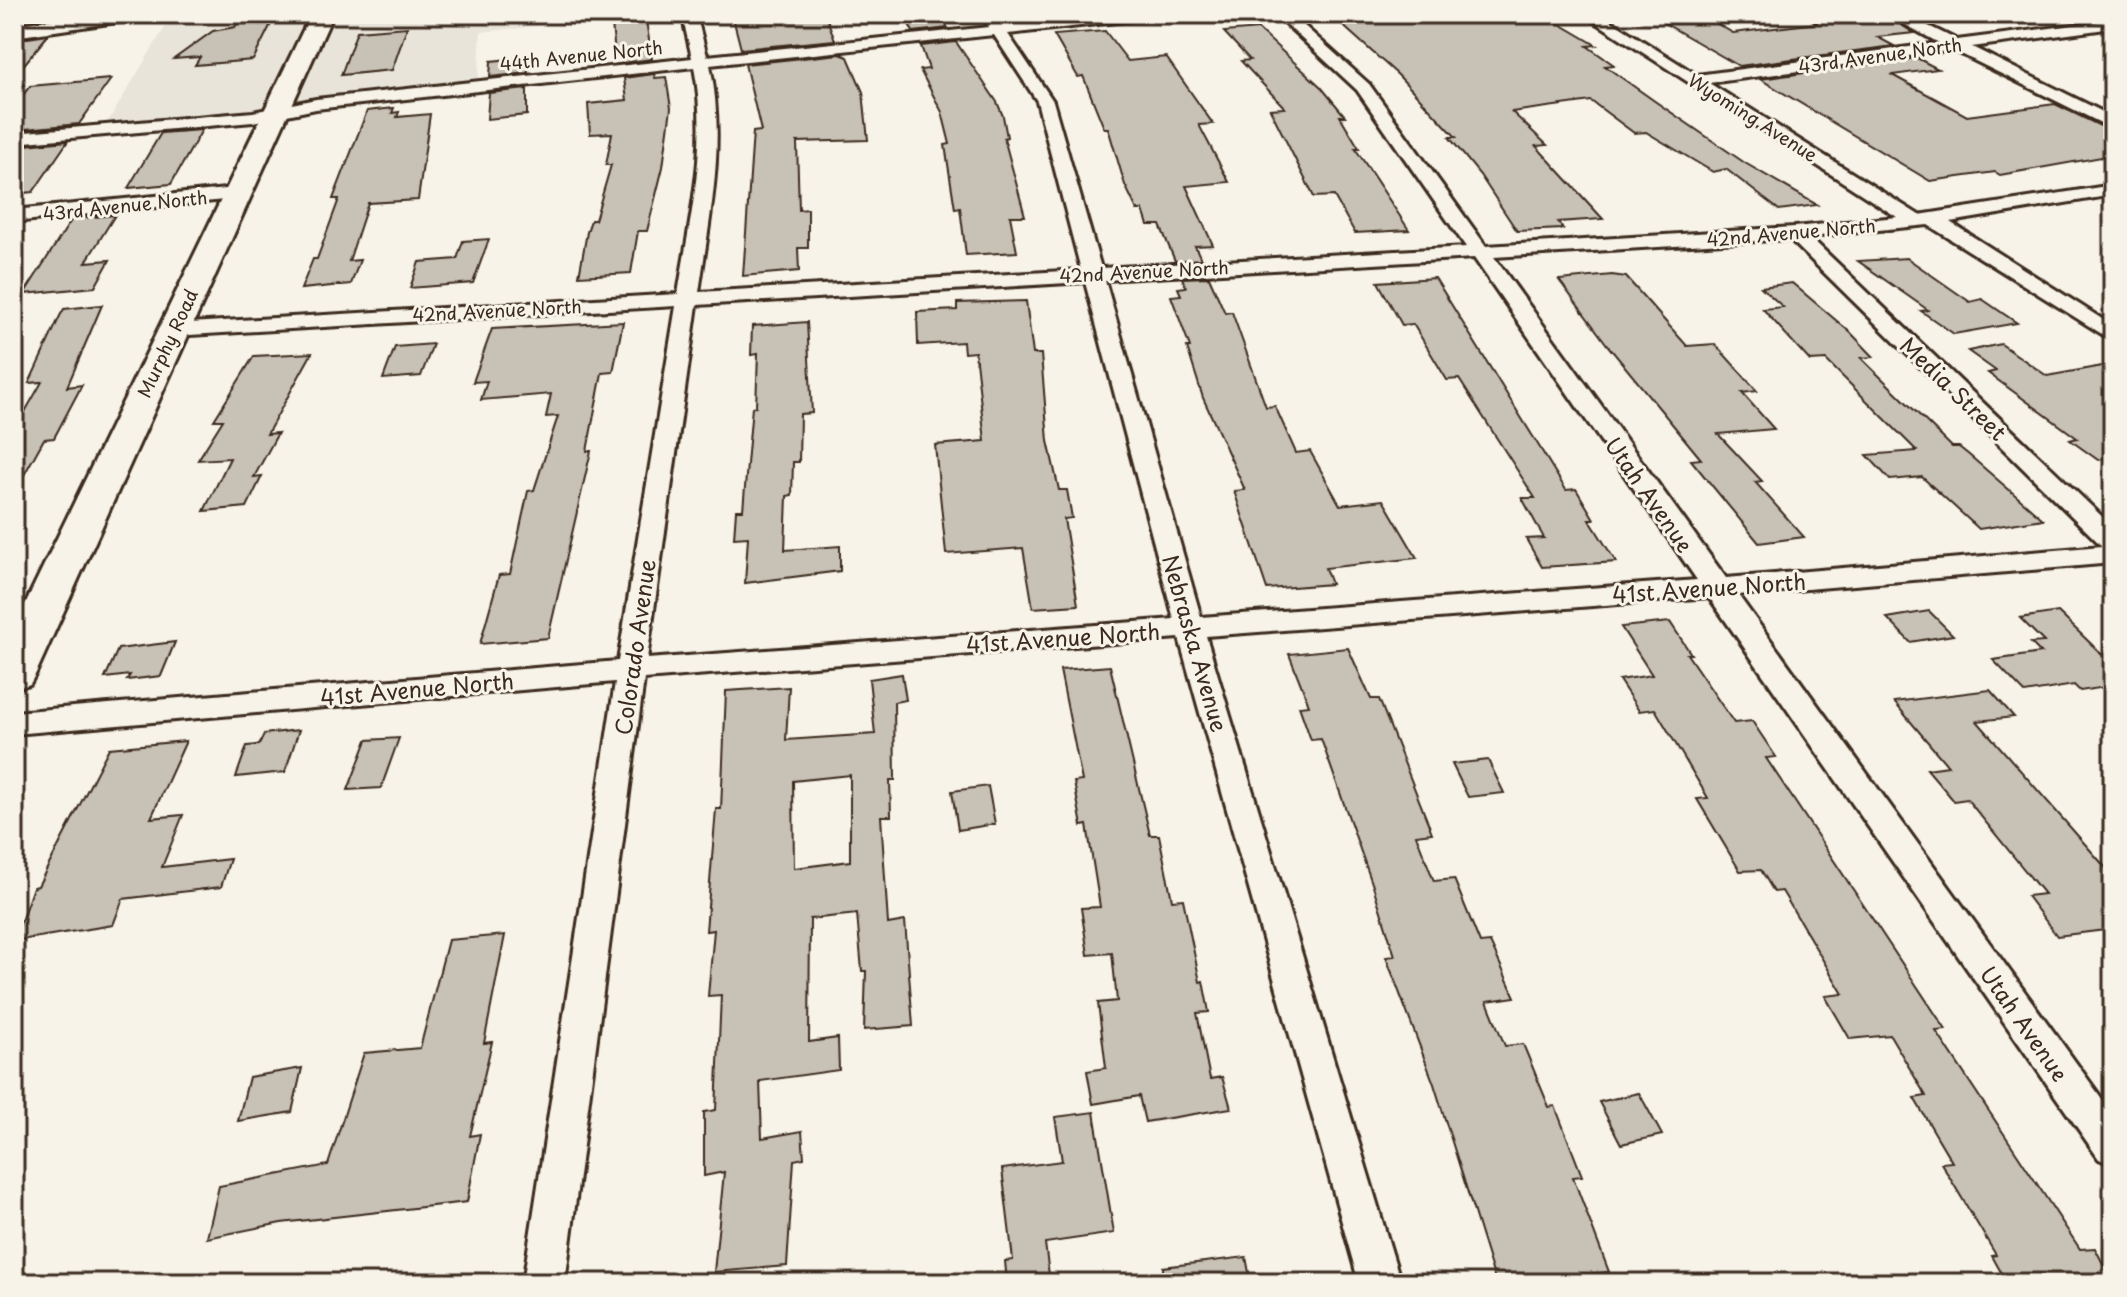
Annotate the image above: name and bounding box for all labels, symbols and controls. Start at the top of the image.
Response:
street label: 43rd Avenue North [1796,30,1964,80]
street label: 44th Avenue North [498,33,664,77]
street label: Wyoming Avenue [1683,66,1823,168]
street label: 43rd Avenue North [42,183,208,227]
street label: 42nd Avenue North [1705,211,1877,253]
street label: 42nd Avenue North [1059,253,1229,289]
street label: Murphy Road [130,284,204,402]
street label: 42nd Avenue North [412,292,582,328]
street label: Media Street [1893,329,2015,447]
street label: Utah Avenue [1598,430,1702,559]
street label: Nebraska Avenue [1155,551,1237,735]
street label: Colorado Avenue [605,557,663,737]
street label: 41st Avenue North [1611,564,1807,610]
street label: 41st Avenue North [965,614,1161,660]
street label: 41st Avenue North [319,663,515,713]
street label: Utah Avenue [1973,959,2077,1088]

